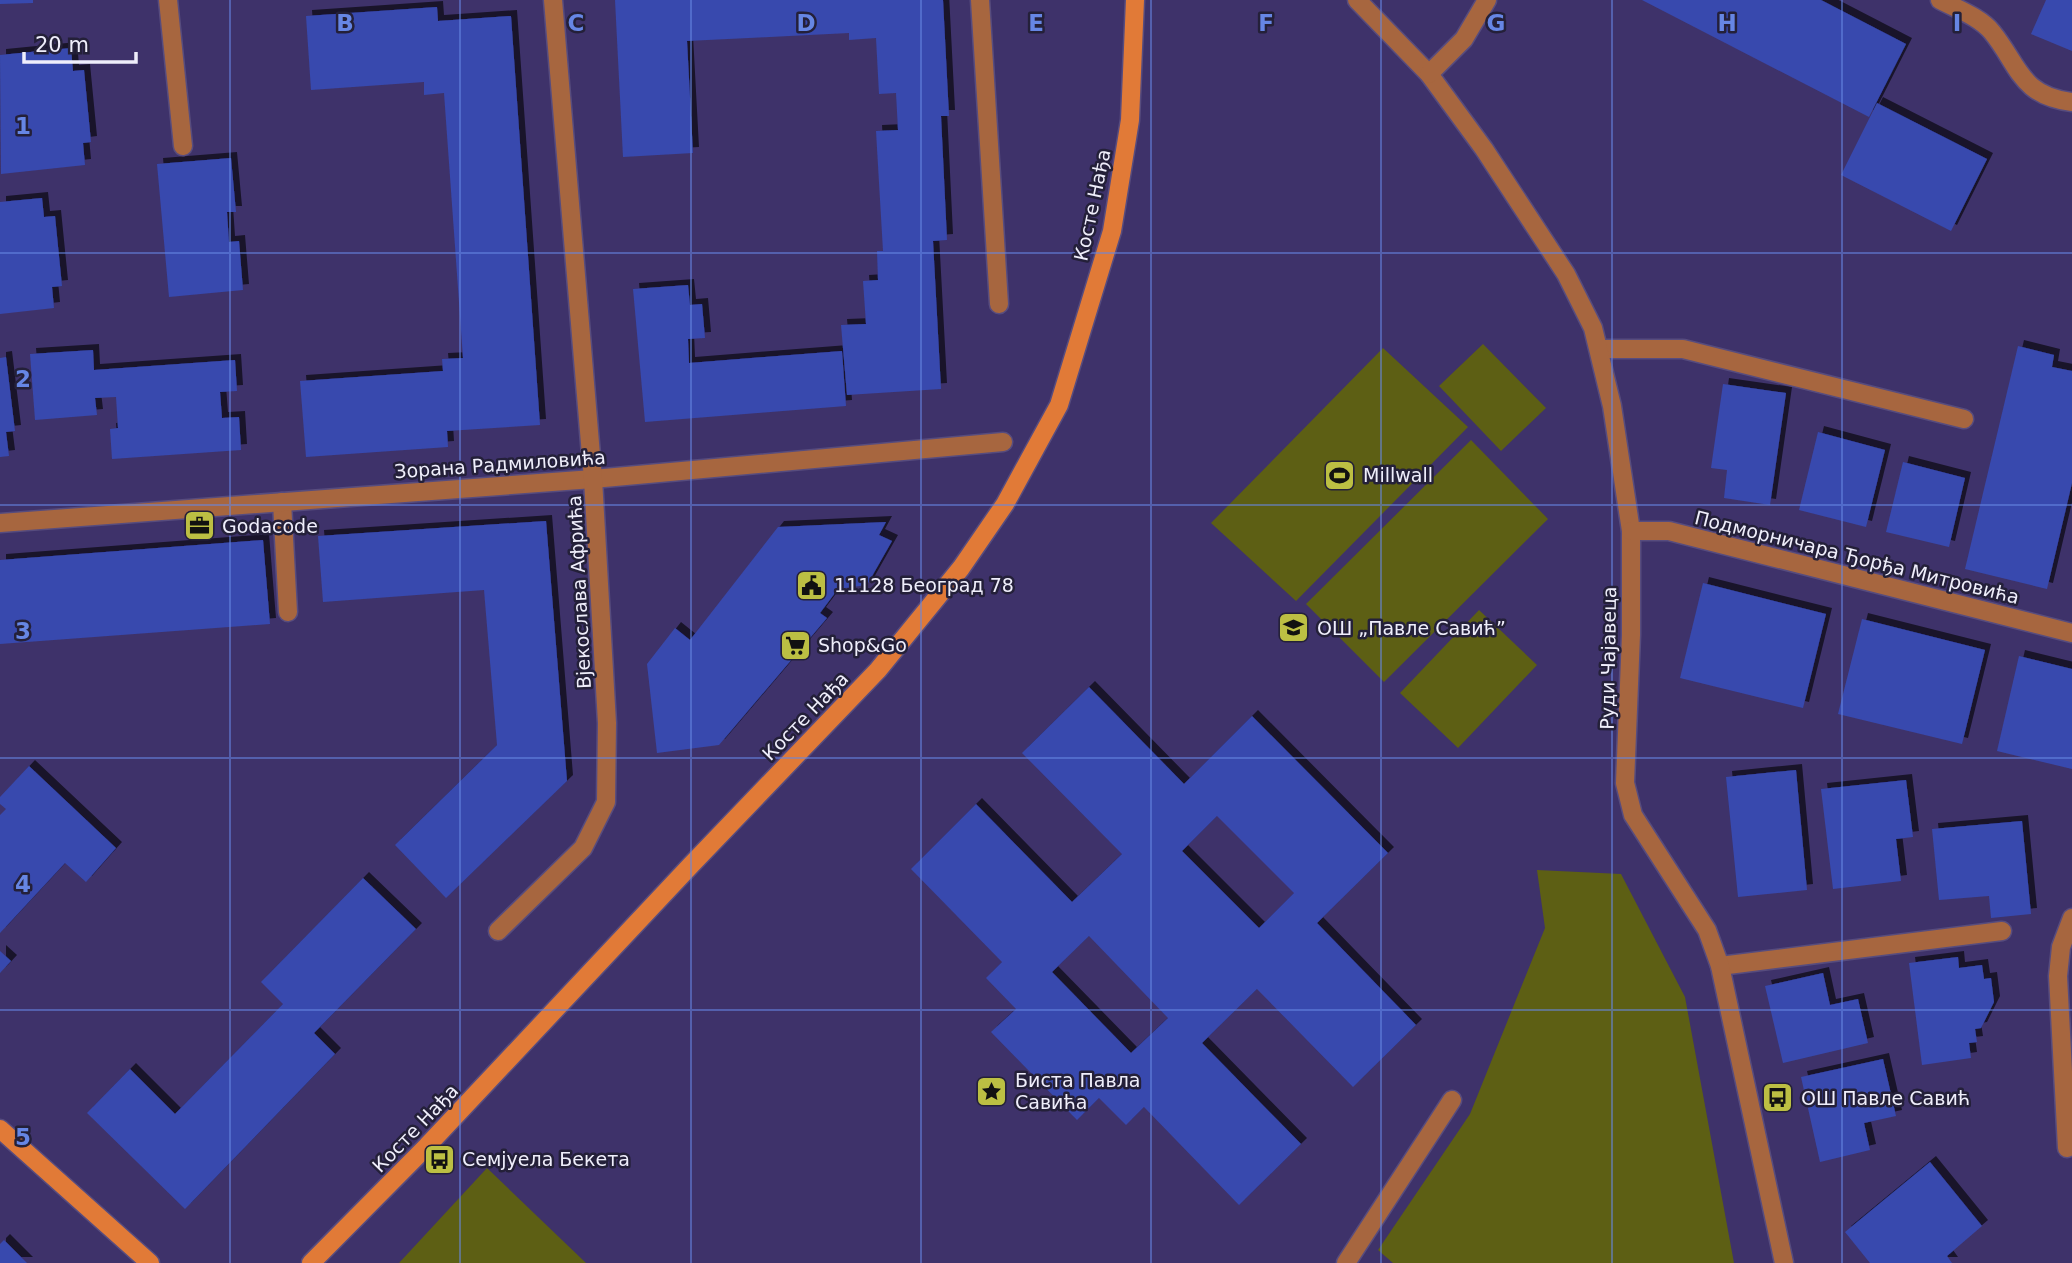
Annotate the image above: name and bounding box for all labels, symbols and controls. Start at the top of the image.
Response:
text: B [336,10,354,36]
text: C [568,10,584,36]
text: D [796,10,816,36]
text: E [1028,10,1044,36]
text: F [1258,10,1274,36]
text: G [1487,10,1505,36]
text: H [1717,10,1737,36]
text: I [1953,10,1961,36]
scale bar [24,21,136,65]
text: 20 m [35,33,89,57]
text: 1 [15,113,31,139]
street label: Косте Нађа [1069,147,1116,263]
text: 2 [15,366,31,392]
street label: Зорана Радмиловића [394,446,606,482]
sports icon: Millwall [1323,458,1357,492]
place label: Millwall [1363,464,1433,486]
street label: Вјекослава Афрића [563,495,595,689]
street label: Подморничара Ђорђа Митровића [1692,506,2022,609]
office icon: Godacode [182,509,216,543]
place label: Godacode [222,515,318,537]
public building icon: 11128 Београд 78 [794,568,828,602]
place label: 11128 Београд 78 [834,574,1014,596]
street label: Руди Чајавеца [1596,586,1620,730]
school or university icon: ОШ „Павле Савић” [1277,611,1311,645]
place label: ОШ „Павле Савић” [1317,617,1506,639]
text: 3 [15,618,31,644]
supermarket icon: Shop&Go [778,628,812,662]
place label: Shop&Go [818,634,907,656]
street label: Косте Нађа [758,667,853,765]
text: 4 [15,871,31,897]
place label: Биста Павла Савића [1015,1069,1141,1113]
place icon: Биста Павла Савића [975,1074,1009,1108]
street label: Косте Нађа [368,1079,463,1177]
bus stop icon: ОШ Павле Савић [1761,1081,1795,1115]
place label: ОШ Павле Савић [1801,1087,1970,1109]
text: 5 [15,1124,31,1150]
bus stop icon: Семјуела Бекета [422,1142,456,1176]
place label: Семјуела Бекета [462,1148,630,1170]

